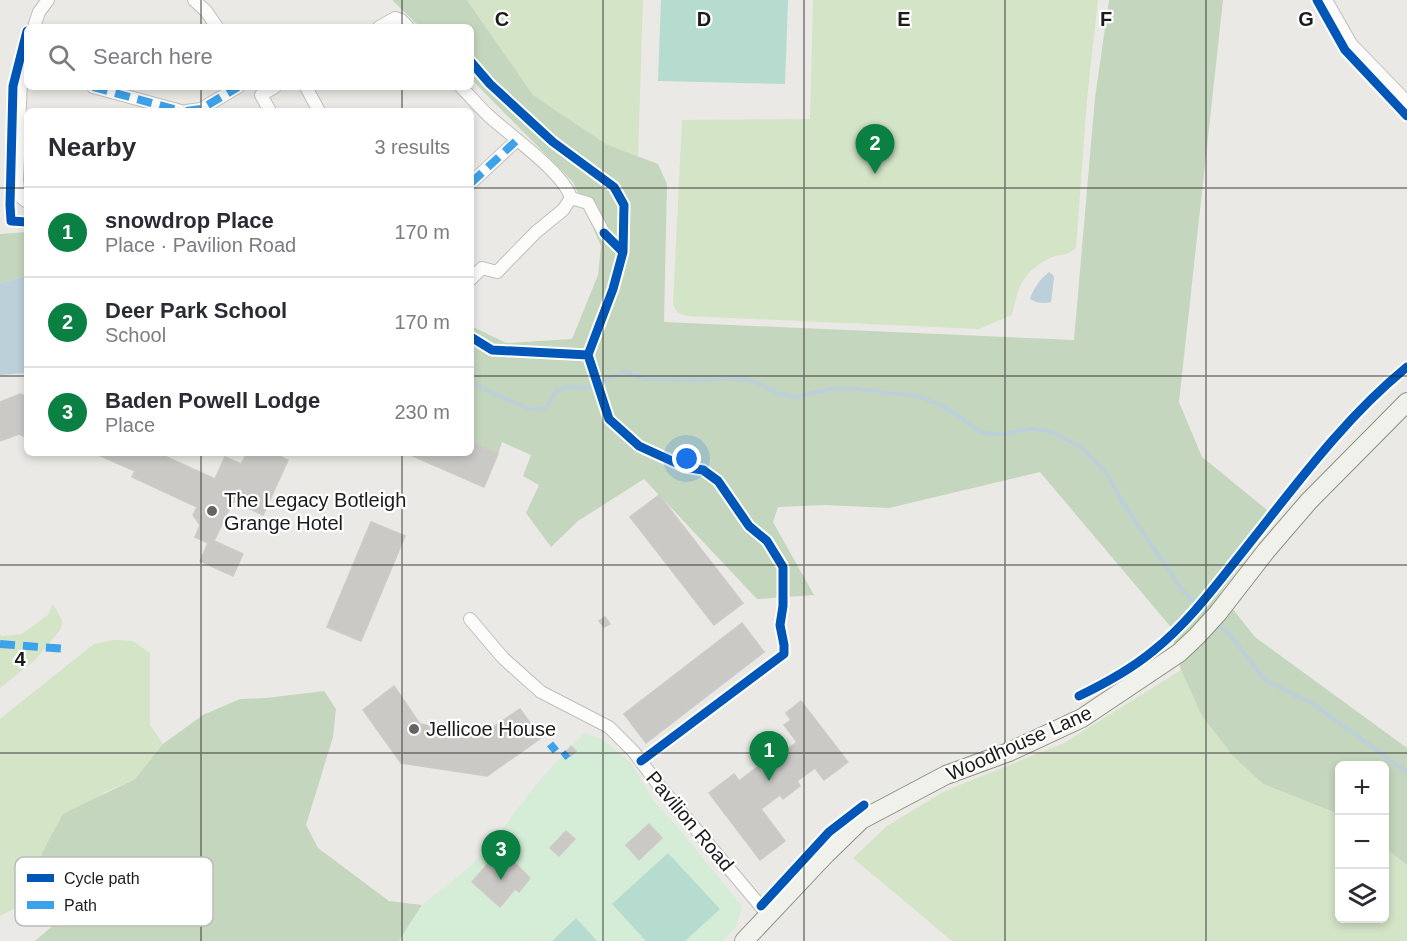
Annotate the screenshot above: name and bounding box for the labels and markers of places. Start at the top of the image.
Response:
pin: 2 [856,124,894,174]
place label: The Legacy Botleigh Grange Hotel [224,489,406,534]
marker: The Legacy Botleigh Grange Hotel [205,504,219,518]
place label: Jellicoe House [426,718,556,740]
marker: Jellicoe House [407,722,421,736]
pin: 1 [750,732,788,781]
pin: 3 [482,830,520,880]

